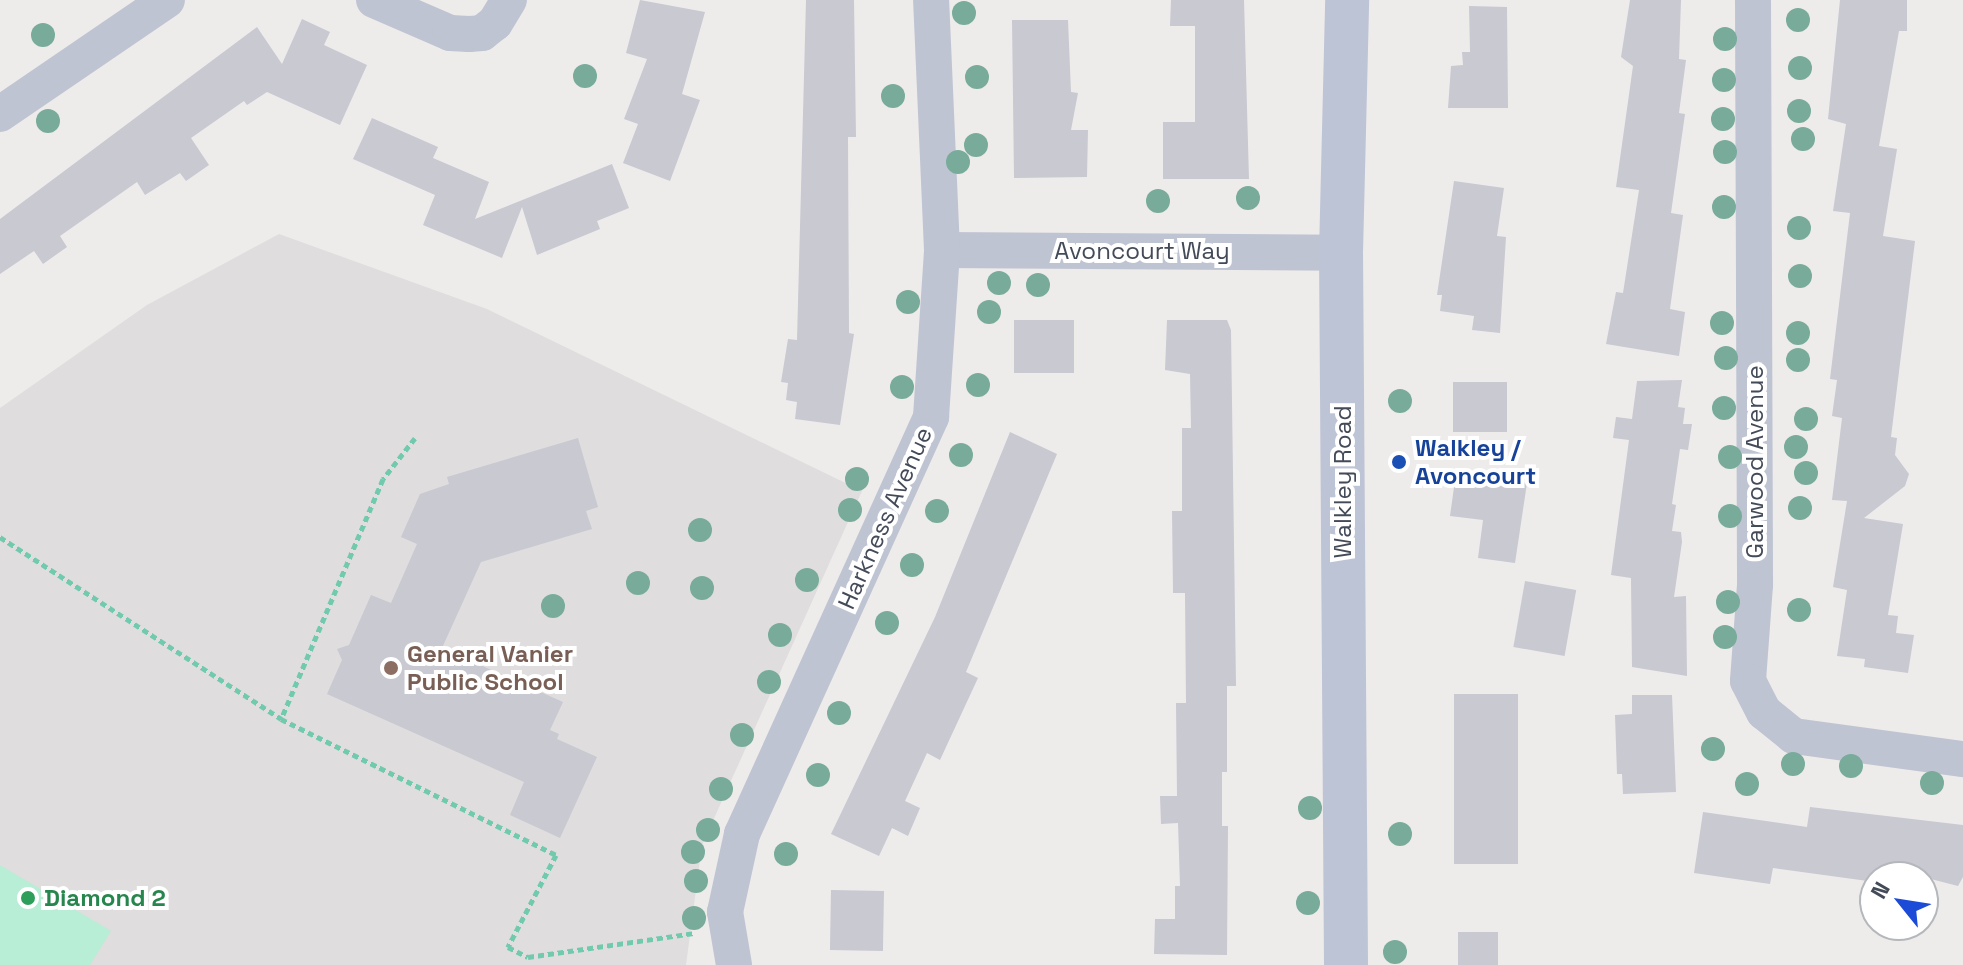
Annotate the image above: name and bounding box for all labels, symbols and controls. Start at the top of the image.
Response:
street label: Avoncourt Way [1054,237,1230,265]
street label: Garwood Avenue [1741,365,1769,559]
street label: Walkley Road [1329,405,1357,559]
street label: Harkness Avenue [832,422,938,614]
place label: Walkley / Avoncourt [1415,434,1536,490]
marker: Walkley / Avoncourt [1390,453,1408,471]
place label: General Vanier Public School [407,640,573,696]
marker: General Vanier Public School [382,659,400,677]
north arrow [1859,861,1939,941]
text: N [1864,877,1896,903]
place label: Diamond 2 [44,884,166,912]
marker: Diamond 2 [19,889,37,907]

